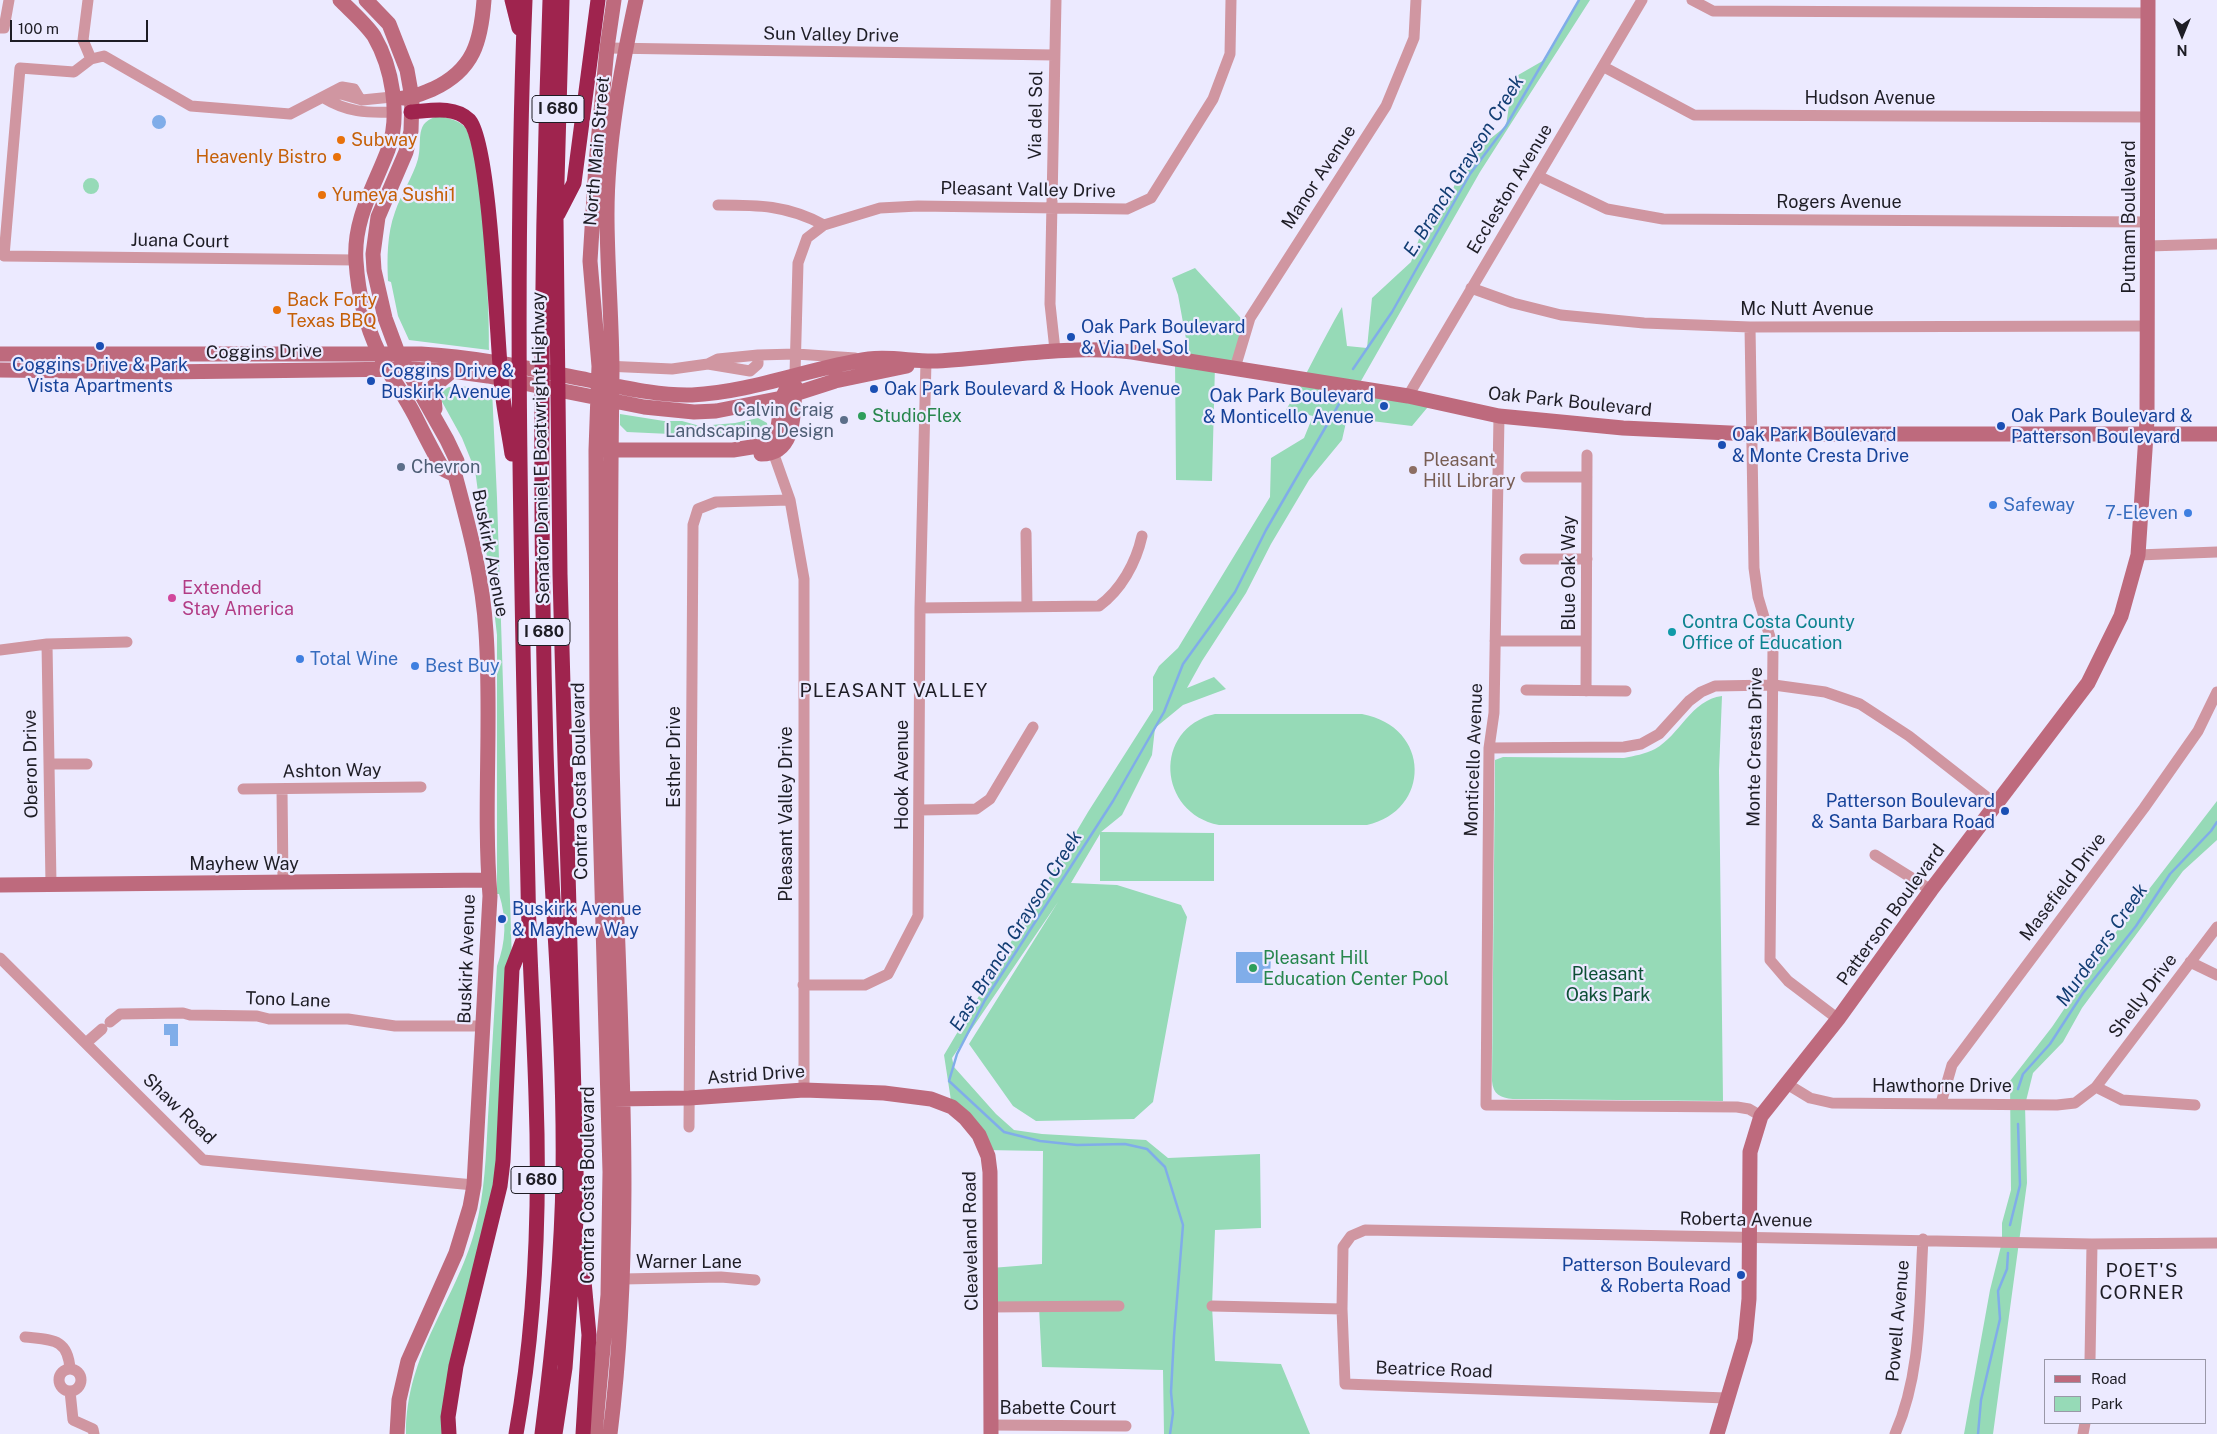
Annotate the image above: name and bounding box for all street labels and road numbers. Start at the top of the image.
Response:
street label: Sun Valley Drive [763,23,899,47]
street label: Via del Sol [1024,70,1048,160]
street label: North Main Street [580,75,614,227]
street label: Hudson Avenue [1805,87,1935,109]
road number: I 680 [532,96,584,122]
street label: Eccleston Avenue [1463,120,1557,258]
street label: Manor Avenue [1277,121,1361,233]
street label: Putnam Boulevard [2118,140,2140,294]
street label: Pleasant Valley Drive [940,178,1116,202]
street label: Rogers Avenue [1776,191,1902,213]
street label: Juana Court [130,229,230,253]
street label: Senator Daniel E Boatwright Highway [527,291,555,605]
street label: Mc Nutt Avenue [1740,298,1874,320]
street label: Coggins Drive [206,340,322,364]
street label: Oak Park Boulevard [1487,383,1653,421]
street label: Buskirk Avenue [467,487,513,619]
street label: Blue Oak Way [1558,515,1580,631]
road number: I 680 [518,618,570,646]
street label: Monte Cresta Drive [1743,667,1767,827]
street label: Contra Costa Boulevard [567,682,593,880]
street label: Monticello Avenue [1461,683,1487,837]
street label: Esther Drive [663,706,685,808]
street label: Oberon Drive [19,709,43,819]
street label: Hook Avenue [891,720,913,830]
street label: Pleasant Valley Drive [775,726,797,902]
street label: Ashton Way [282,759,382,783]
street label: Masefield Drive [2015,829,2111,945]
street label: Patterson Boulevard [1833,840,1949,990]
street label: Mayhew Way [189,853,299,875]
street label: Buskirk Avenue [454,894,480,1024]
street label: Shelly Drive [2104,950,2182,1042]
street label: Tono Lane [245,988,331,1012]
street label: Astrid Drive [706,1061,806,1089]
street label: Shaw Road [138,1069,220,1149]
street label: Hawthorne Drive [1872,1075,2012,1097]
street label: Contra Costa Boulevard [577,1086,599,1284]
road number: I 680 [511,1166,563,1194]
street label: Cleaveland Road [959,1171,983,1311]
street label: Roberta Avenue [1679,1208,1813,1232]
street label: Warner Lane [636,1251,742,1273]
street label: Powell Avenue [1882,1259,1914,1383]
street label: Beatrice Road [1375,1357,1493,1383]
street label: Babette Court [1000,1397,1116,1419]

